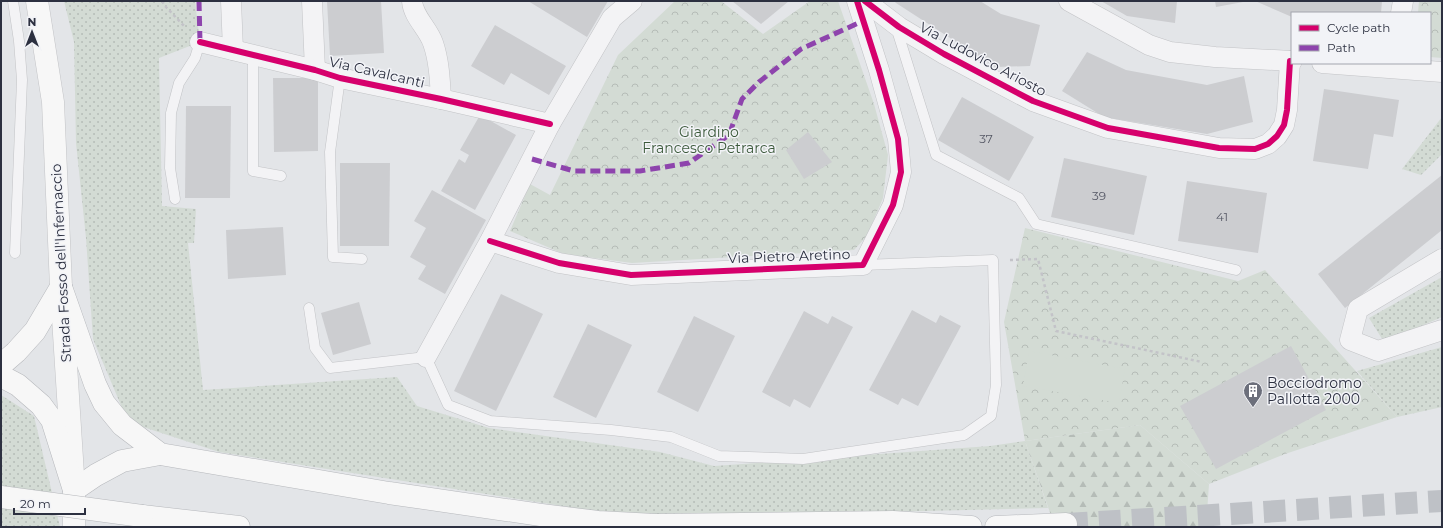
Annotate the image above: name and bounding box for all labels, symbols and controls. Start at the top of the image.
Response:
north arrow [12,12,52,52]
legend [1291,12,1431,64]
text: N [28,15,36,29]
street label: Via Ludovico Ariosto [916,18,1050,100]
text: Cycle path [1327,20,1390,35]
text: Path [1327,40,1356,55]
street label: Via Cavalcanti [327,52,427,92]
park label: Giardino Francesco Petrarca [642,123,776,157]
house number: 37 [979,131,993,146]
street label: Strada Fosso dell'Infernaccio [47,163,75,363]
house number: 39 [1092,188,1106,203]
house number: 41 [1216,209,1228,224]
street label: Via Pietro Aretino [727,245,851,267]
place label: Bocciodromo Pallotta 2000 [1267,374,1362,408]
building icon: Bocciodromo Pallotta 2000 [1242,380,1264,408]
scale bar [14,490,85,516]
text: 20 m [20,496,51,511]

